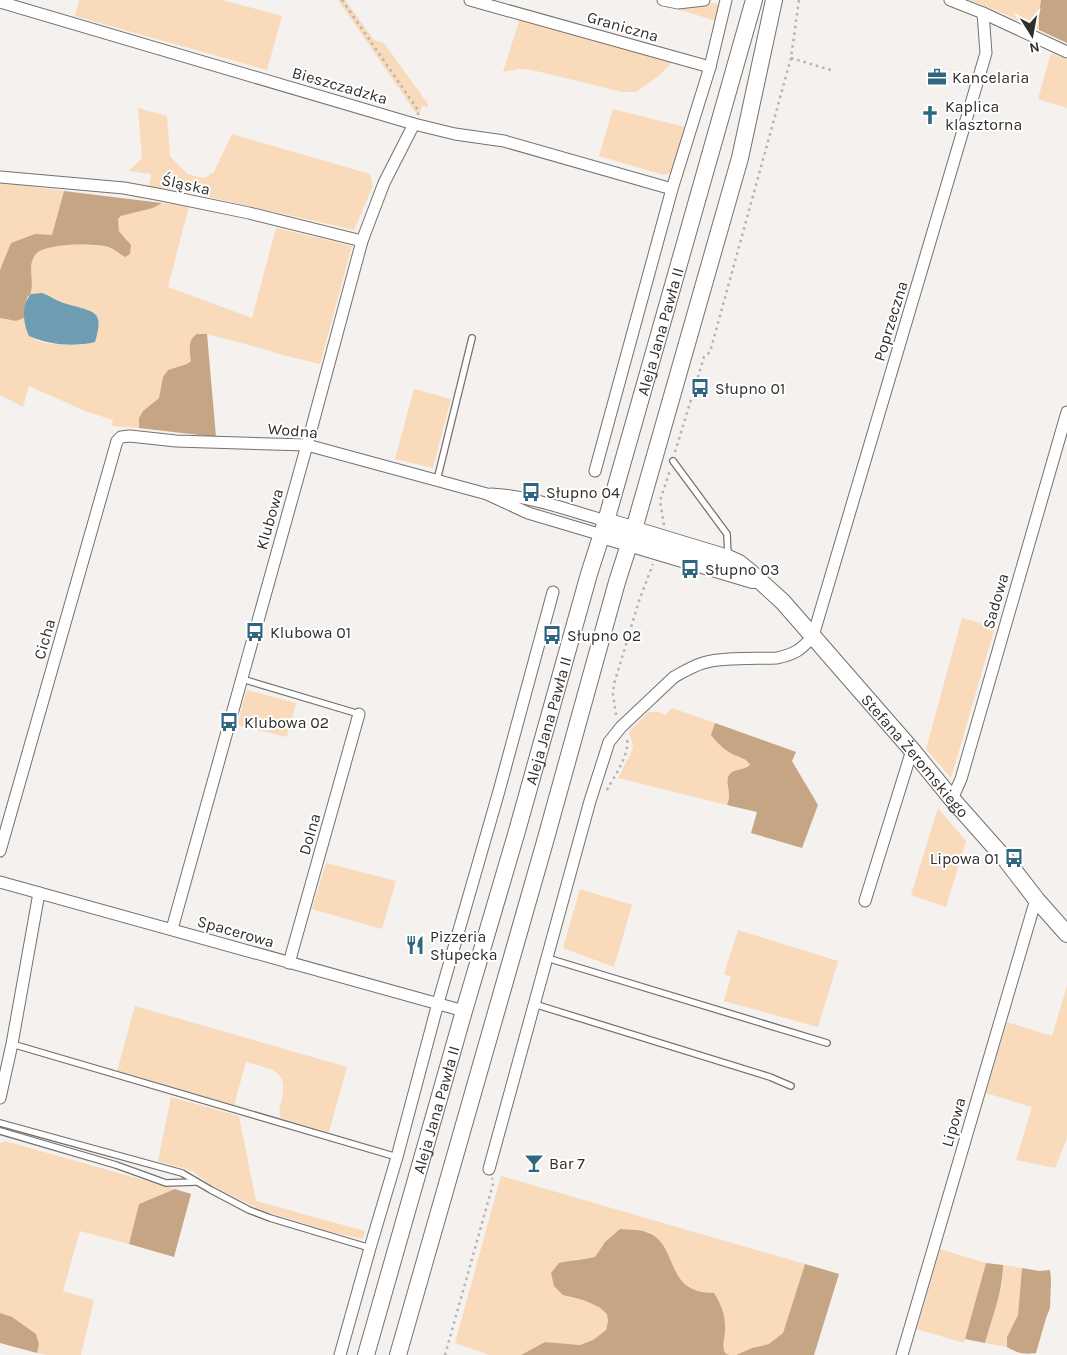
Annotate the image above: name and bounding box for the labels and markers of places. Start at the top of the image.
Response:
office icon: Kancelaria [926,66,948,88]
place label: Kancelaria [952,68,1029,87]
place label: Kaplica klasztorna [945,97,1022,134]
church icon: Kaplica klasztorna [919,104,941,126]
bus stop icon: Słupno 01 [689,377,711,399]
place label: Słupno 01 [715,379,785,398]
bus stop icon: Słupno 04 [520,481,542,503]
place label: Słupno 04 [546,483,620,502]
bus stop icon: Słupno 03 [679,558,701,580]
place label: Słupno 03 [705,560,779,579]
bus stop icon: Klubowa 01 [244,621,266,643]
place label: Klubowa 01 [270,623,351,642]
bus stop icon: Słupno 02 [541,624,563,646]
place label: Słupno 02 [567,626,641,645]
bus stop icon: Klubowa 02 [218,711,240,733]
place label: Klubowa 02 [244,713,329,732]
bus stop icon: Lipowa 01 [1003,847,1025,869]
place label: Lipowa 01 [930,849,999,868]
place label: Pizzeria Słupecka [430,927,498,964]
restaurant icon: Pizzeria Słupecka [404,934,426,956]
bar icon: Bar 7 [523,1152,545,1174]
place label: Bar 7 [549,1154,585,1173]

